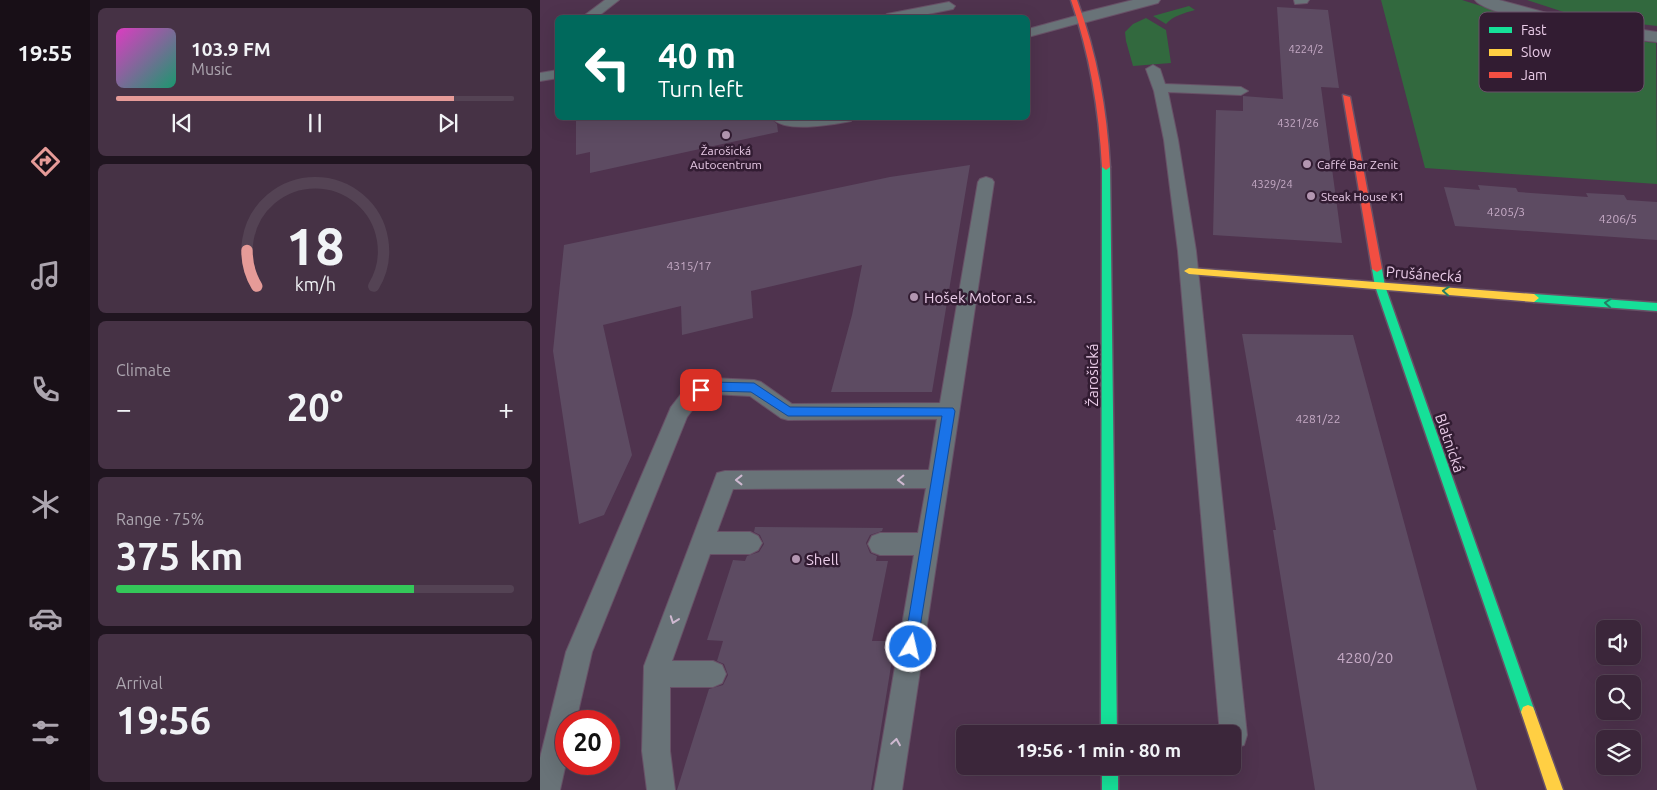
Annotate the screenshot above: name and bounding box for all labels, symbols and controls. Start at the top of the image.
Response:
legend [1479,12,1644,92]
text: Fast [1521,22,1547,38]
icon: left [575,35,640,100]
text: 40 m [658,35,736,75]
text: 103.9 FM [191,38,271,60]
text: 19:55 [17,40,73,65]
house number: 4224/2 [1288,43,1324,55]
text: Slow [1521,44,1551,60]
text: Music [191,60,232,78]
text: Jam [1521,67,1547,83]
text: Turn left [658,76,743,101]
icon: previous [168,109,196,137]
icon: pause [301,109,329,137]
icon: next [434,109,462,137]
house number: 4321/26 [1277,117,1319,129]
marker: Žarošická Autocentrum [720,129,732,141]
icon: directions [28,144,63,179]
place label: Žarošická Autocentrum [690,144,762,171]
marker: Caffé Bar Zenit [1301,158,1313,170]
place label: Caffé Bar Zenit [1317,158,1398,171]
house number: 4329/24 [1251,178,1293,190]
marker: Steak House K1 [1305,190,1317,202]
place label: Steak House K1 [1321,190,1404,203]
house number: 4205/3 [1487,205,1525,218]
house number: 4206/5 [1599,212,1637,225]
text: 18 [286,217,344,275]
icon: music [28,258,63,293]
house number: 4315/17 [666,259,712,272]
street label: Prušánecká [1385,263,1463,285]
text: km/h [294,274,336,294]
one-way arrow [1442,285,1450,296]
place label: Hošek Motor a.s. [924,289,1036,306]
marker: Hošek Motor a.s. [908,291,920,303]
one-way arrow [1604,298,1612,309]
street label: Žarošická [1084,343,1101,407]
text: Climate [116,361,171,379]
pin [680,369,722,411]
icon: phone [28,372,63,407]
icon: arrive [687,376,715,404]
text: 20° [287,386,343,428]
text: − [116,393,132,424]
text: + [498,393,514,424]
street label: Blatnická [1432,411,1468,475]
house number: 4281/22 [1295,412,1341,425]
one-way arrow [734,475,742,485]
one-way arrow [897,475,904,485]
icon: climate [28,487,63,522]
text: Range · 75% [116,510,204,528]
text: 375 km [116,535,243,577]
place label: Shell [806,551,839,568]
marker: Shell [790,553,802,565]
icon: car [28,601,63,636]
one-way arrow [670,615,680,624]
position arrow [884,620,936,672]
map controls [1596,620,1641,775]
button: sound [1596,620,1641,665]
house number: 4280/20 [1337,649,1393,666]
text: Arrival [116,674,163,692]
button: search [1596,675,1641,720]
text: 19:56 [116,699,211,741]
speed limit sign: 20 [555,710,620,775]
icon: filters [28,715,63,750]
button: layers [1596,730,1641,775]
one-way arrow [890,738,901,746]
text: 19:56 · 1 min · 80 m [1016,739,1181,761]

